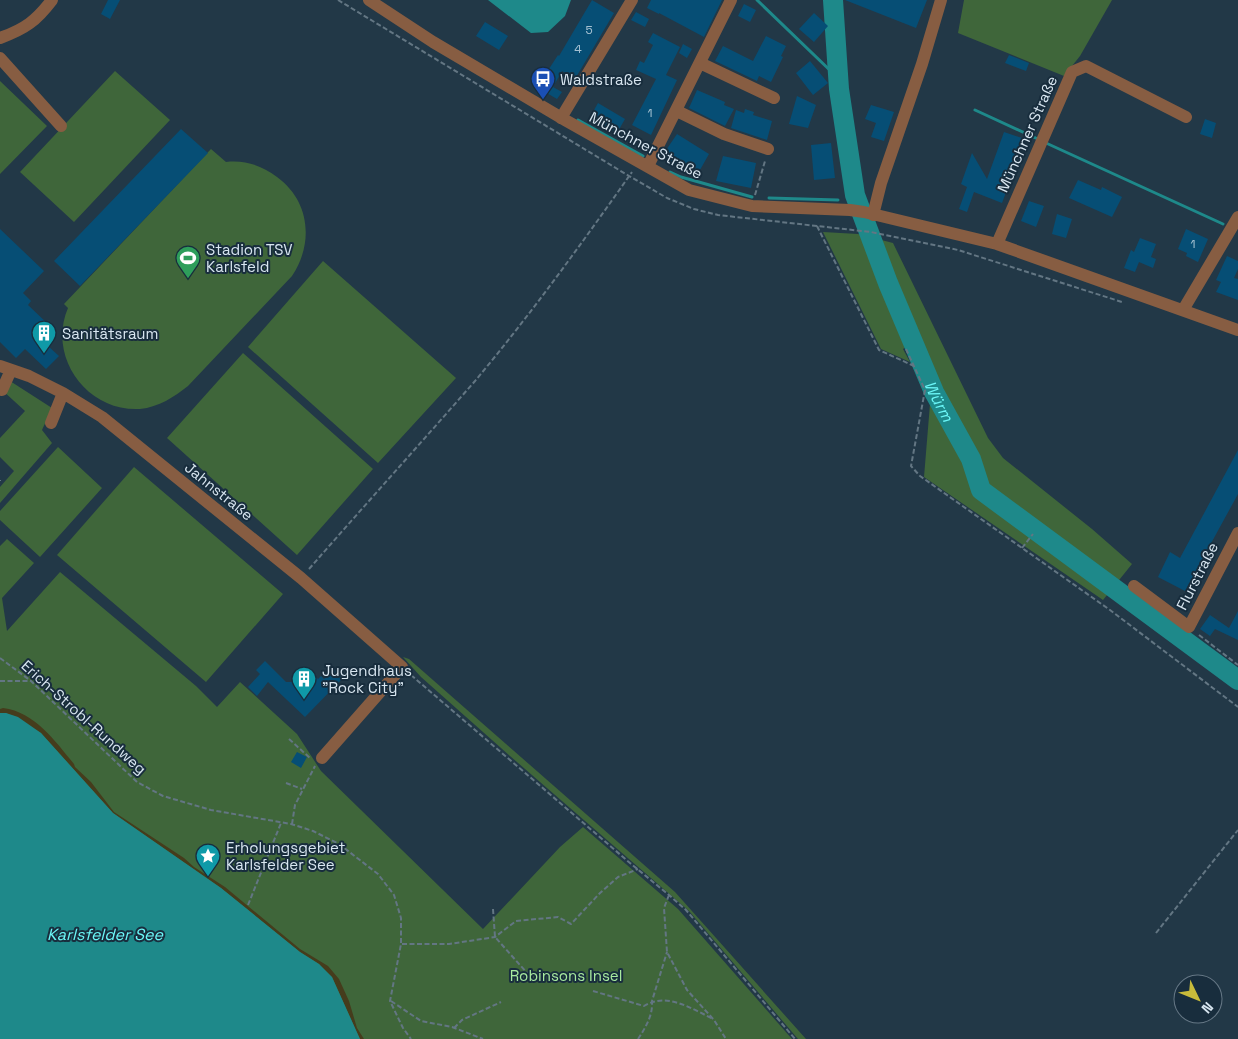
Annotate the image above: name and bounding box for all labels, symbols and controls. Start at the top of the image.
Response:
house number: 5 [585,22,593,38]
house number: 4 [574,41,582,57]
bus stop icon: Waldstraße [530,66,556,100]
place label: Waldstraße [560,70,642,89]
street label: Münchner Straße [993,73,1061,195]
house number: 1 [647,105,653,121]
street label: Münchner Straße [586,107,706,183]
house number: 1 [1190,236,1196,252]
place label: Stadion TSV Karlsfeld [206,240,293,276]
sports icon: Stadion TSV Karlsfeld [175,245,201,279]
building icon: Sanitätsraum [31,320,57,354]
place label: Sanitätsraum [62,324,158,343]
water label: Würm [920,377,959,426]
street label: Jahnstraße [181,458,257,524]
street label: Flurstraße [1172,539,1222,613]
street label: Erich-Strobl-Rundweg [18,656,150,778]
place label: Jugendhaus "Rock City" [322,661,412,697]
building icon: Jugendhaus "Rock City" [291,666,317,700]
place label: Erholungsgebiet Karlsfelder See [226,838,346,874]
place icon: Erholungsgebiet Karlsfelder See [195,843,221,877]
water label: Karlsfelder See [47,924,163,945]
park label: Robinsons Insel [510,966,622,985]
north arrow [1173,974,1223,1024]
text: N [1198,998,1217,1017]

